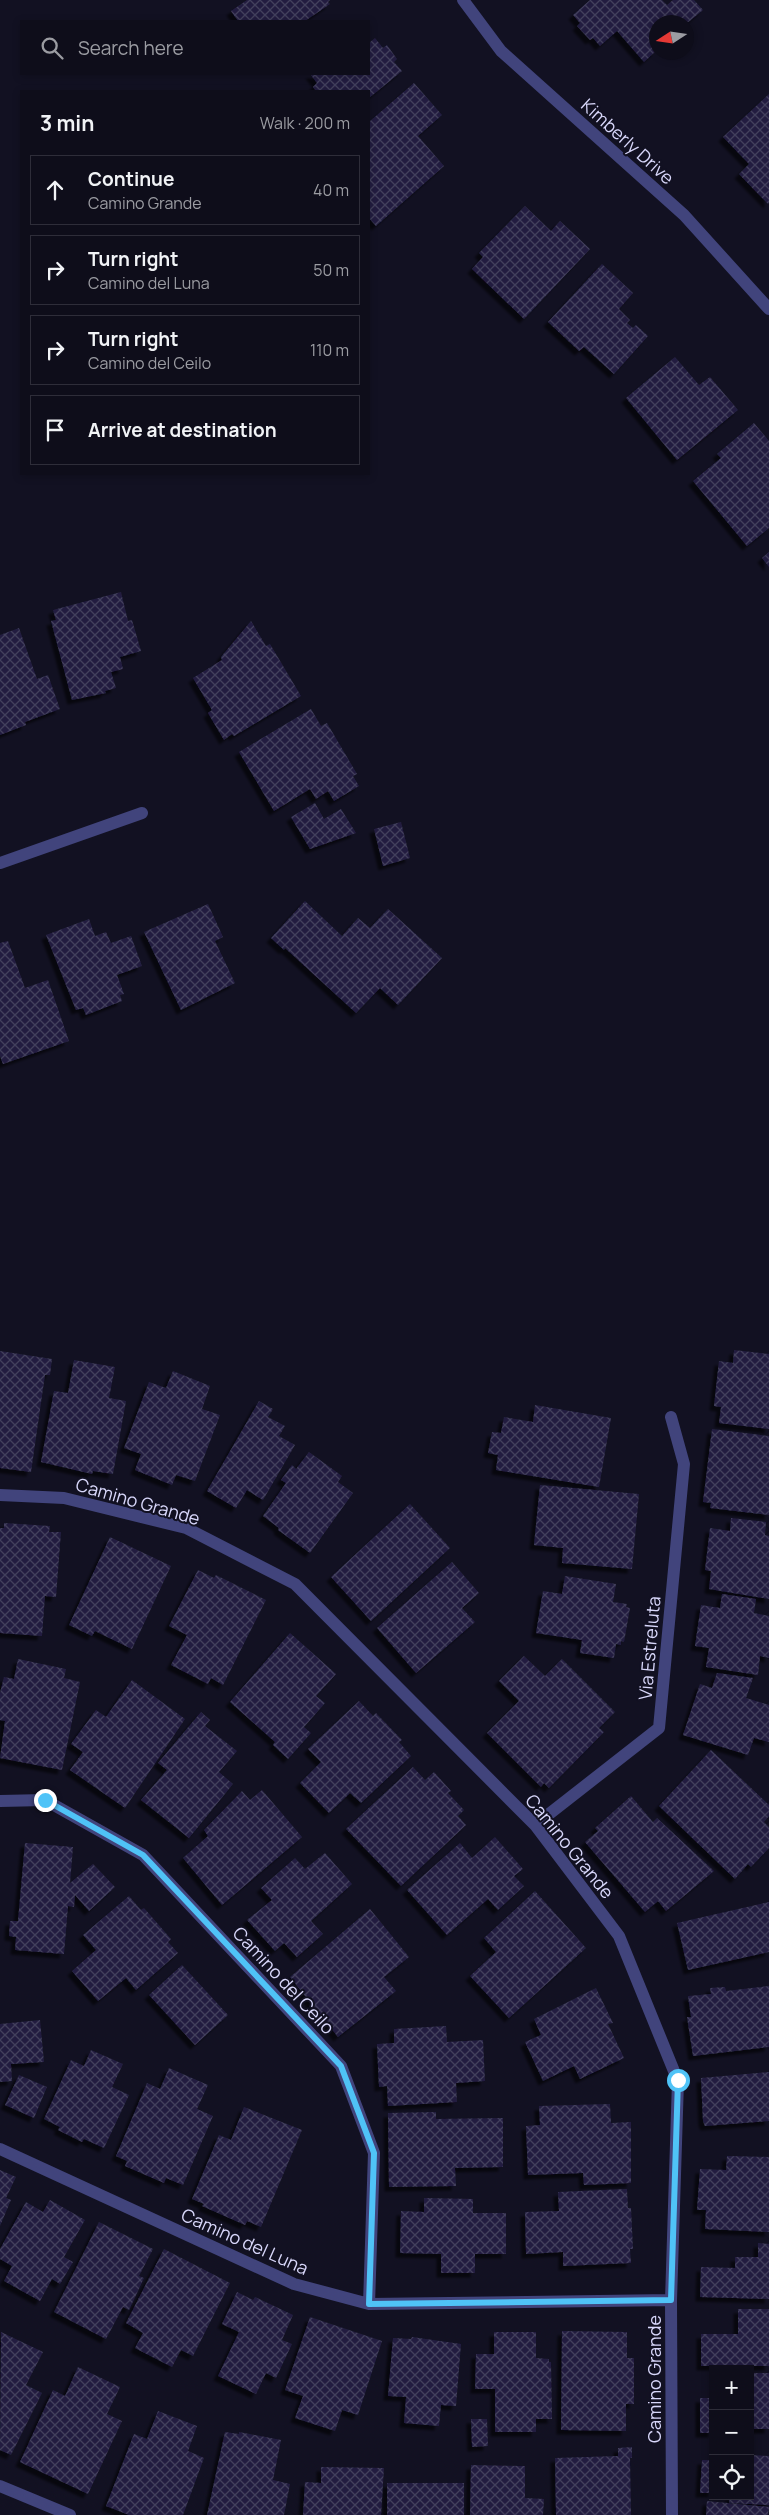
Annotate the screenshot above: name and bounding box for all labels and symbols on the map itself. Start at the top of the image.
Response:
north arrow [649,15,694,60]
street label: Kimberly Drive [576,93,680,189]
street label: Camino Grande [73,1472,203,1530]
street label: Via Estreluta [633,1595,665,1701]
route end [34,1789,57,1812]
street label: Camino Grande [520,1789,620,1903]
street label: Camino del Ceilo [228,1921,340,2039]
route start [667,2069,690,2092]
street label: Camino del Luna [178,2202,312,2280]
street label: Camino Grande [642,2315,666,2443]

